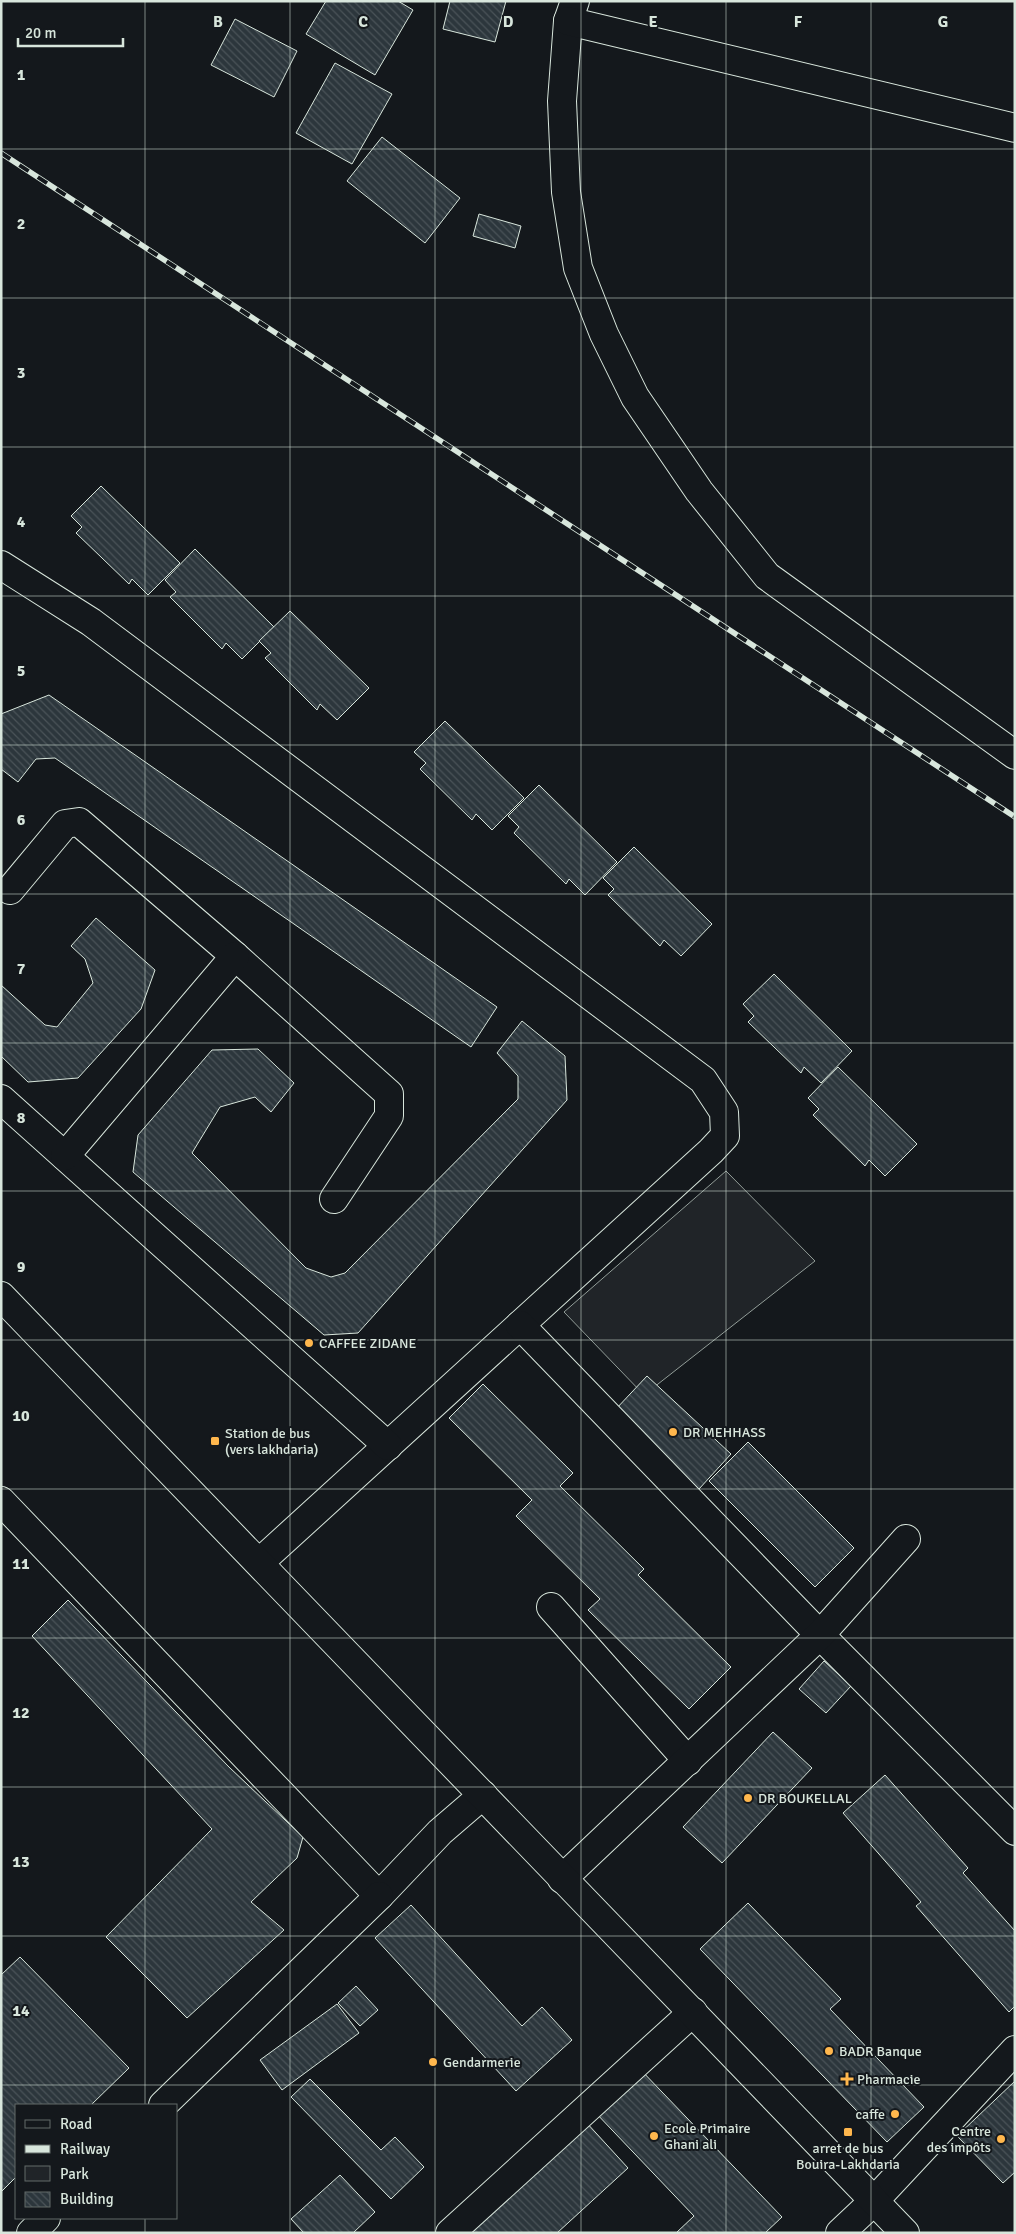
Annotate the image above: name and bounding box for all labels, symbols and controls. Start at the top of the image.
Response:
text: B [213,12,223,32]
text: C [358,12,368,32]
text: D [503,12,514,32]
text: E [648,12,658,32]
text: F [794,12,803,32]
text: G [938,12,948,32]
scale bar [18,15,122,47]
text: 20 m [25,24,56,42]
text: 1 [17,65,26,85]
text: 2 [17,214,25,234]
text: 3 [17,363,25,383]
text: 4 [17,512,26,532]
text: 5 [17,661,25,681]
text: 6 [17,810,26,830]
text: 7 [17,959,26,979]
text: 8 [17,1108,26,1128]
text: 9 [17,1257,26,1277]
place label: CAFFEE ZIDANE [319,1335,416,1352]
marker: CAFFEE ZIDANE [303,1337,315,1349]
text: 10 [12,1406,30,1426]
place label: DR MEHHASS [683,1424,766,1441]
place label: Station de bus (vers lakhdaria) [225,1425,319,1458]
marker: DR MEHHASS [667,1426,679,1438]
marker: Station de bus (vers lakhdaria) [209,1435,221,1447]
text: 11 [12,1554,30,1574]
text: 12 [12,1703,30,1723]
place label: DR BOUKELLAL [758,1790,852,1807]
marker: DR BOUKELLAL [742,1792,754,1804]
text: 13 [12,1852,30,1872]
text: 14 [12,2001,30,2021]
place label: BADR Banque [839,2043,922,2060]
marker: BADR Banque [823,2045,835,2057]
place label: Gendarmerie [443,2054,521,2071]
marker: Gendarmerie [427,2056,439,2068]
place label: Pharmacie [857,2071,921,2088]
marker: Pharmacie [841,2073,853,2085]
legend [15,2104,178,2219]
place label: caffe [855,2106,885,2123]
marker: caffe [889,2108,901,2120]
text: Road [60,2115,92,2133]
place label: Ecole Primaire Ghani ali [664,2120,751,2153]
place label: Centre des impôts [927,2123,991,2156]
marker: arret de bus Bouira-Lakhdaria [842,2126,854,2138]
marker: Ecole Primaire Ghani ali [648,2130,660,2142]
marker: Centre des impôts [995,2133,1007,2145]
text: Railway [60,2140,110,2158]
place label: arret de bus Bouira-Lakhdaria [796,2140,900,2173]
text: Park [60,2165,89,2183]
text: Building [60,2190,114,2208]

